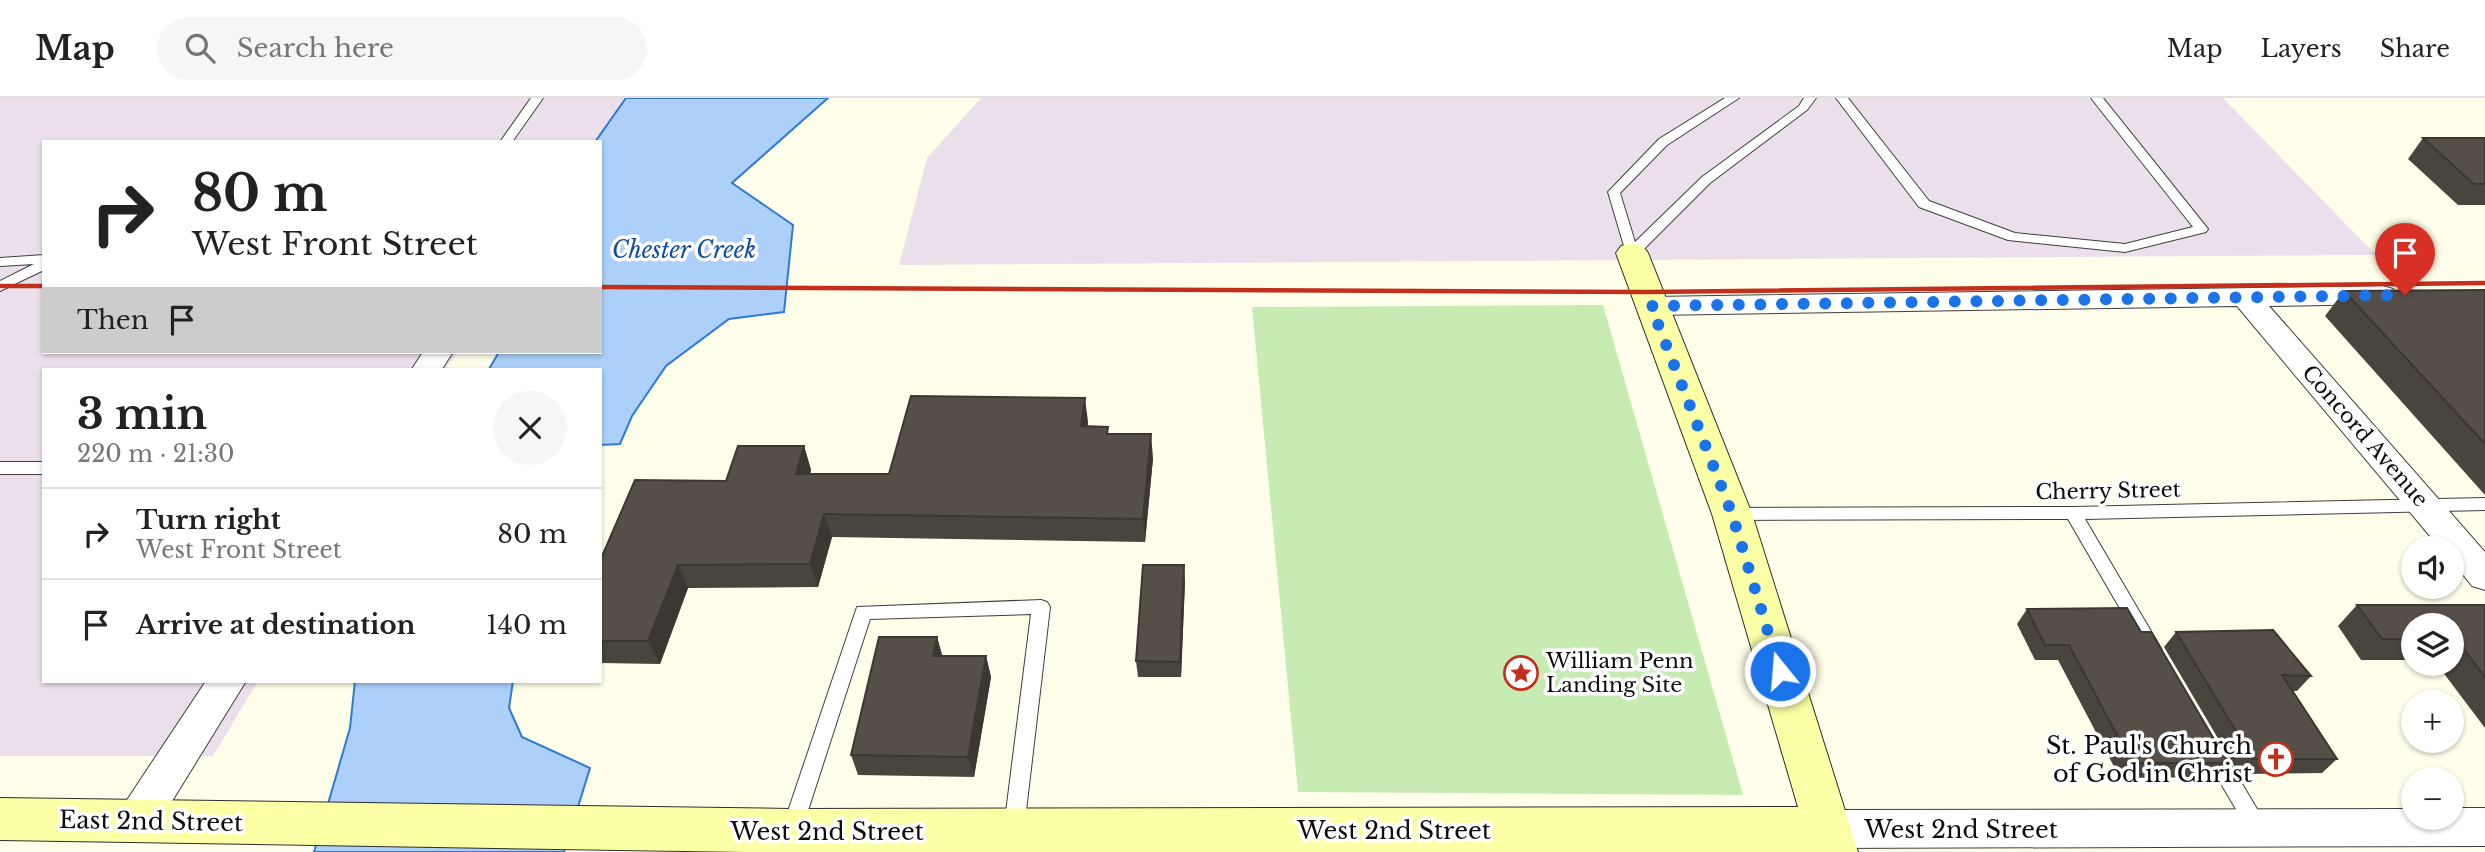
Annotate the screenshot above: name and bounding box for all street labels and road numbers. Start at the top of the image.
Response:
street label: Concord Avenue [2296,360,2434,512]
street label: Cherry Street [2035,477,2181,505]
street label: East 2nd Street [59,805,243,837]
street label: West 2nd Street [1863,815,2058,844]
street label: West 2nd Street [1296,816,1491,845]
street label: West 2nd Street [729,817,924,846]

